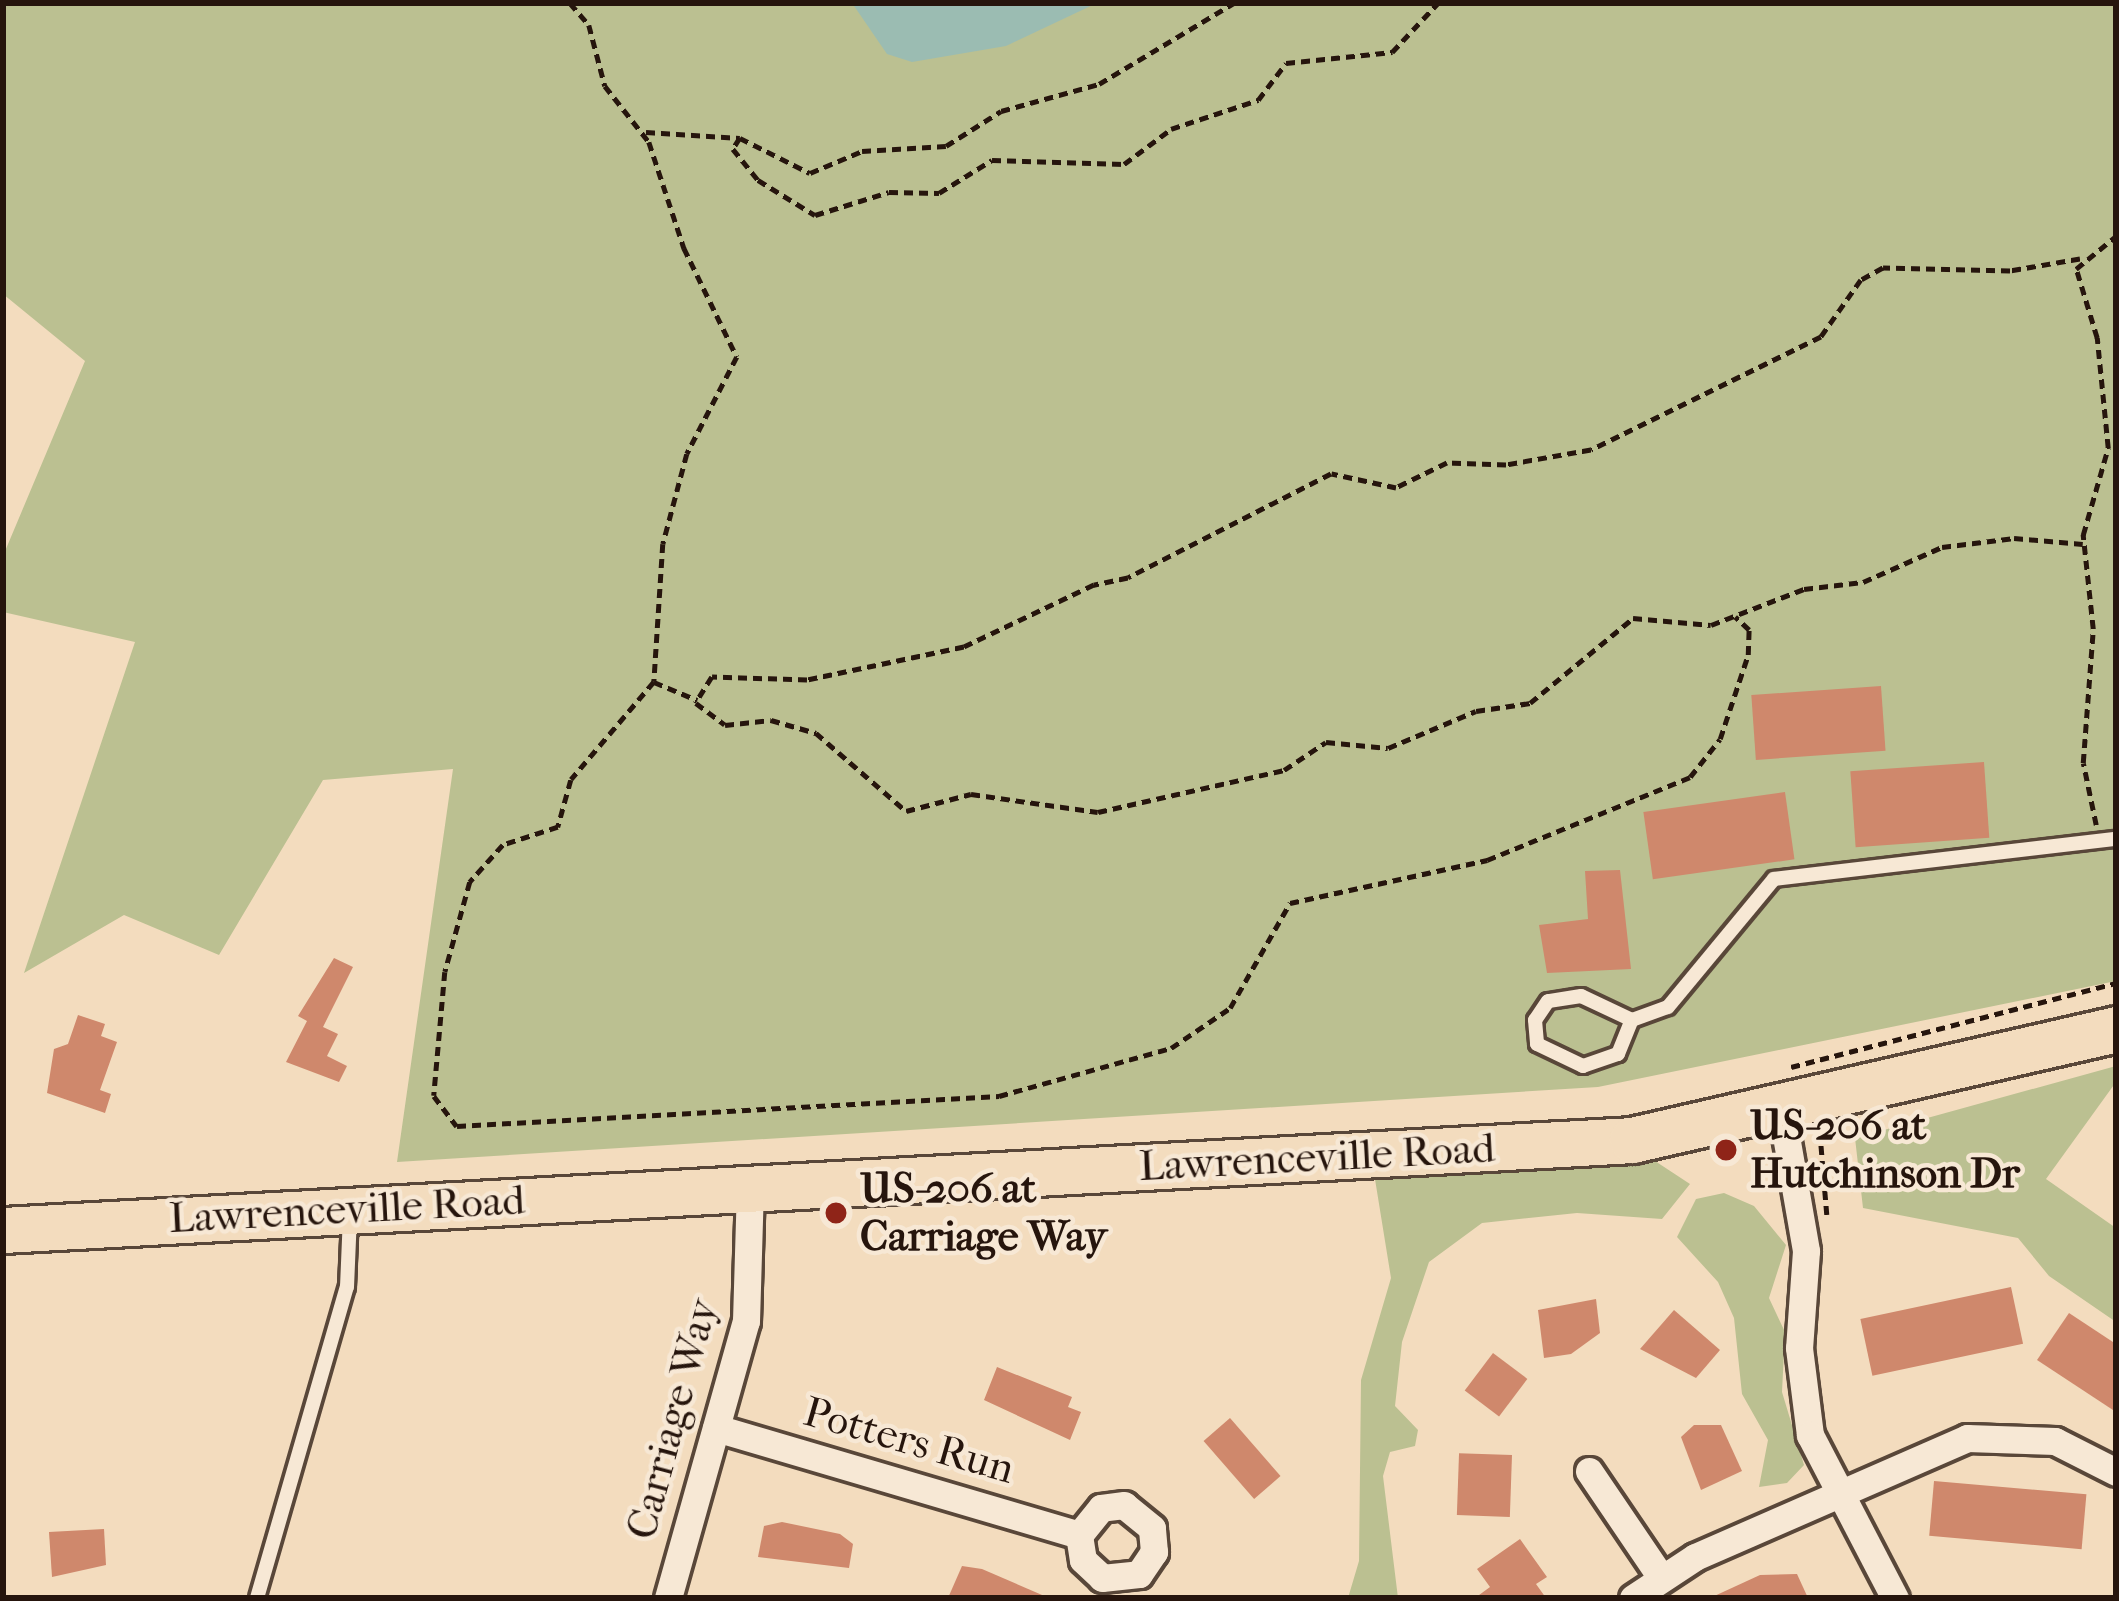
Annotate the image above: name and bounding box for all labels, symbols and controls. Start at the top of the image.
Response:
place label: US-206 at Hutchinson Dr [1750,1101,2020,1200]
street label: Lawrenceville Road [1138,1124,1496,1192]
marker: US-206 at Hutchinson Dr [1713,1137,1739,1163]
place label: US-206 at Carriage Way [860,1164,1107,1262]
street label: Lawrenceville Road [168,1176,526,1244]
marker: US-206 at Carriage Way [823,1200,849,1226]
street label: Carriage Way [617,1293,729,1545]
street label: Potters Run [798,1387,1020,1495]

